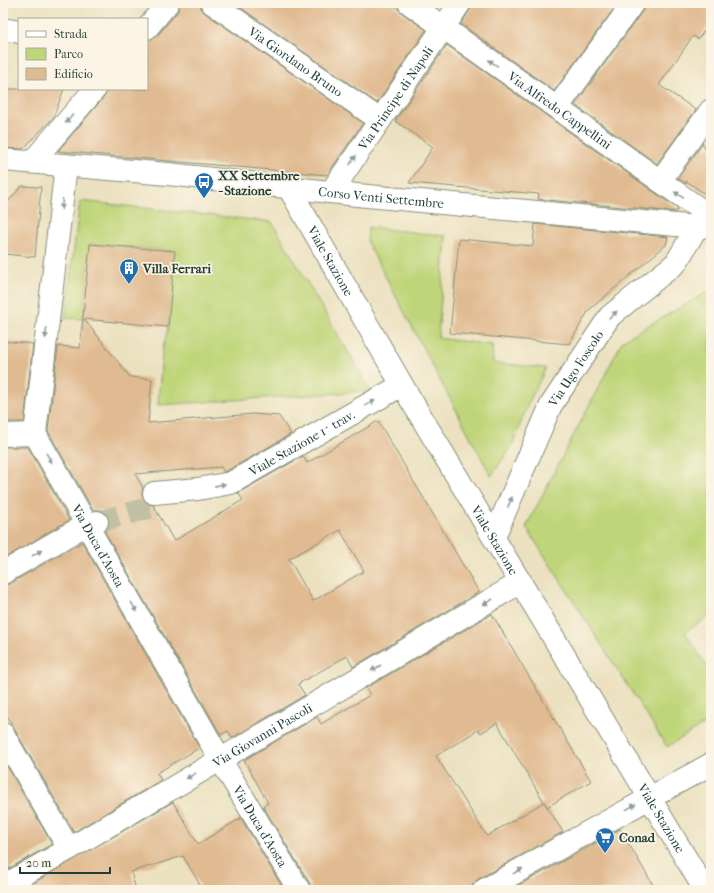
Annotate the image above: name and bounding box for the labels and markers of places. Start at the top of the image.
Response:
place label: XX Settembre - Stazione [217,168,300,198]
bus stop icon: XX Settembre - Stazione [193,171,215,199]
building icon: Villa Ferrari [118,257,140,285]
place label: Villa Ferrari [142,261,211,276]
supermarket icon: Conad [594,826,616,854]
place label: Conad [619,830,656,845]

